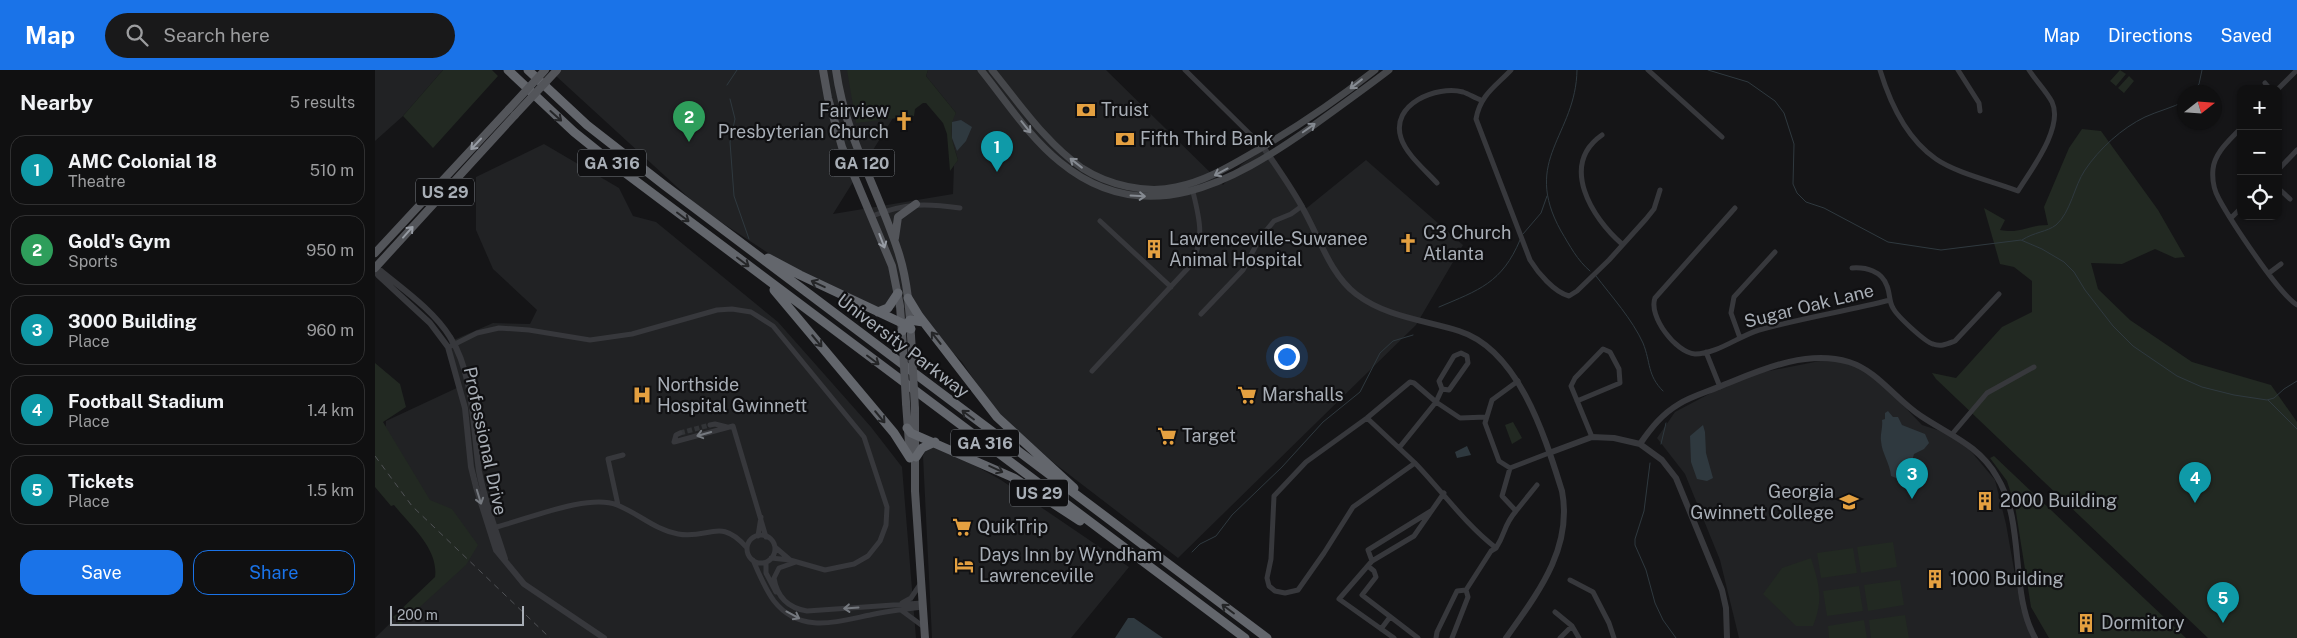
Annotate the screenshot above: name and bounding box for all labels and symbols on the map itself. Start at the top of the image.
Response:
one-way arrow [1350,79,1363,90]
north arrow [2177,85,2222,130]
bank icon: Truist [1075,99,1097,121]
place label: Truist [1101,99,1149,120]
place label: Fairview Presbyterian Church [718,100,889,142]
pin: 2 [673,101,705,142]
one-way arrow [549,110,562,121]
church icon: Fairview Presbyterian Church [893,110,915,132]
one-way arrow [1021,121,1032,134]
one-way arrow [1302,123,1316,133]
bank icon: Fifth Third Bank [1114,128,1136,150]
place label: Fifth Third Bank [1140,128,1274,149]
pin: 1 [981,131,1013,172]
one-way arrow [470,138,482,151]
road number: GA 316 [578,150,646,176]
road number: GA 120 [829,150,895,176]
one-way arrow [1069,158,1082,169]
one-way arrow [1215,167,1229,177]
road number: US 29 [416,178,474,206]
one-way arrow [1130,191,1146,200]
one-way arrow [676,212,689,223]
place label: C3 Church Atlanta [1423,222,1511,264]
one-way arrow [402,226,414,239]
place label: Lawrenceville-Suwanee Animal Hospital [1169,228,1368,270]
church icon: C3 Church Atlanta [1397,232,1419,254]
one-way arrow [878,233,888,248]
building icon: Lawrenceville-Suwanee Animal Hospital [1143,238,1165,260]
one-way arrow [736,257,750,267]
one-way arrow [811,278,826,288]
street label: Sugar Oak Lane [1742,279,1876,332]
street label: University Parkway [833,289,974,402]
one-way arrow [930,332,941,345]
one-way arrow [811,334,823,347]
your location [1274,344,1300,370]
one-way arrow [866,355,880,365]
street label: Professional Drive [459,365,511,517]
place label: Northside Hospital Gwinnett [657,374,807,416]
hospital icon: Northside Hospital Gwinnett [631,384,653,406]
supermarket icon: Marshalls [1236,384,1258,406]
place label: Marshalls [1262,384,1344,405]
one-way arrow [962,409,975,420]
one-way arrow [875,410,886,423]
supermarket icon: Target [1156,425,1178,447]
place label: Target [1182,425,1236,446]
road number: GA 316 [951,429,1019,456]
one-way arrow [696,430,712,439]
pin: 3 [1896,458,1928,499]
pin: 4 [2179,462,2211,503]
one-way arrow [988,464,1003,474]
road number: US 29 [1010,479,1068,506]
place label: Georgia Gwinnett College [1690,481,1834,523]
one-way arrow [475,488,484,504]
building icon: 2000 Building [1974,490,1996,512]
place label: 2000 Building [2000,490,2117,511]
school or university icon: Georgia Gwinnett College [1838,491,1860,513]
supermarket icon: QuikTrip [951,516,973,538]
place label: QuikTrip [977,516,1048,537]
place label: Days Inn by Wyndham Lawrenceville [979,544,1162,586]
hotel icon: Days Inn by Wyndham Lawrenceville [953,554,975,576]
building icon: 1000 Building [1924,568,1946,590]
place label: 1000 Building [1950,568,2064,589]
pin: 5 [2207,582,2239,623]
scale bar [390,603,524,626]
one-way arrow [843,603,859,612]
one-way arrow [1222,603,1235,614]
one-way arrow [785,611,800,620]
building icon: Dormitory [2075,612,2097,634]
place label: Dormitory [2101,612,2185,633]

